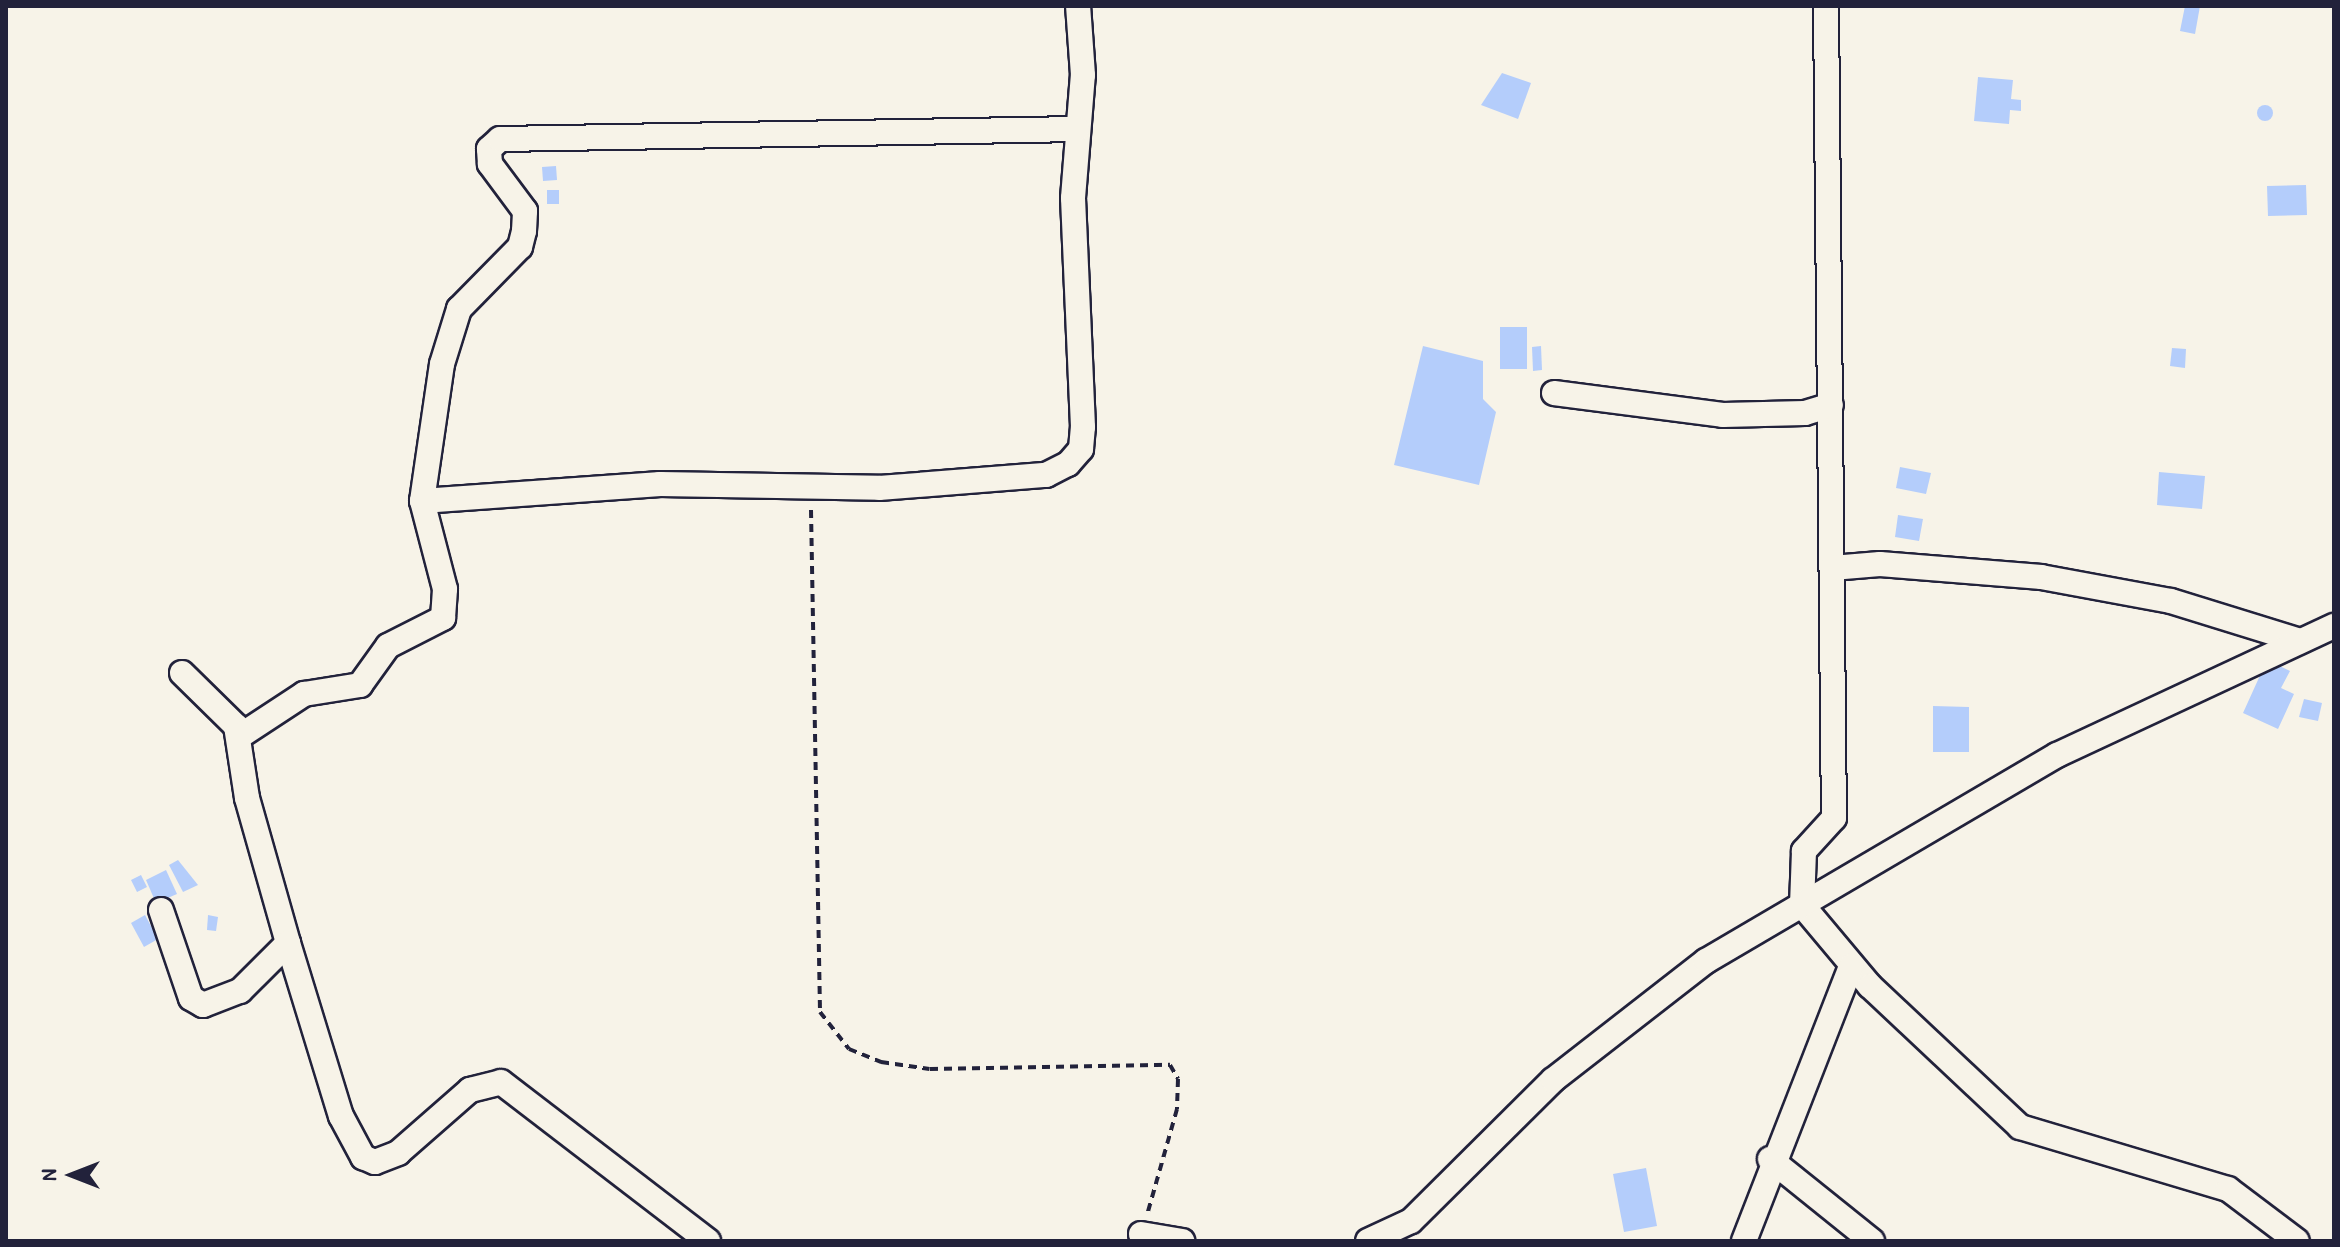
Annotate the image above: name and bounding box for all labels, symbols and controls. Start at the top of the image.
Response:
north arrow [32,1135,112,1215]
text: N [33,1169,63,1181]

